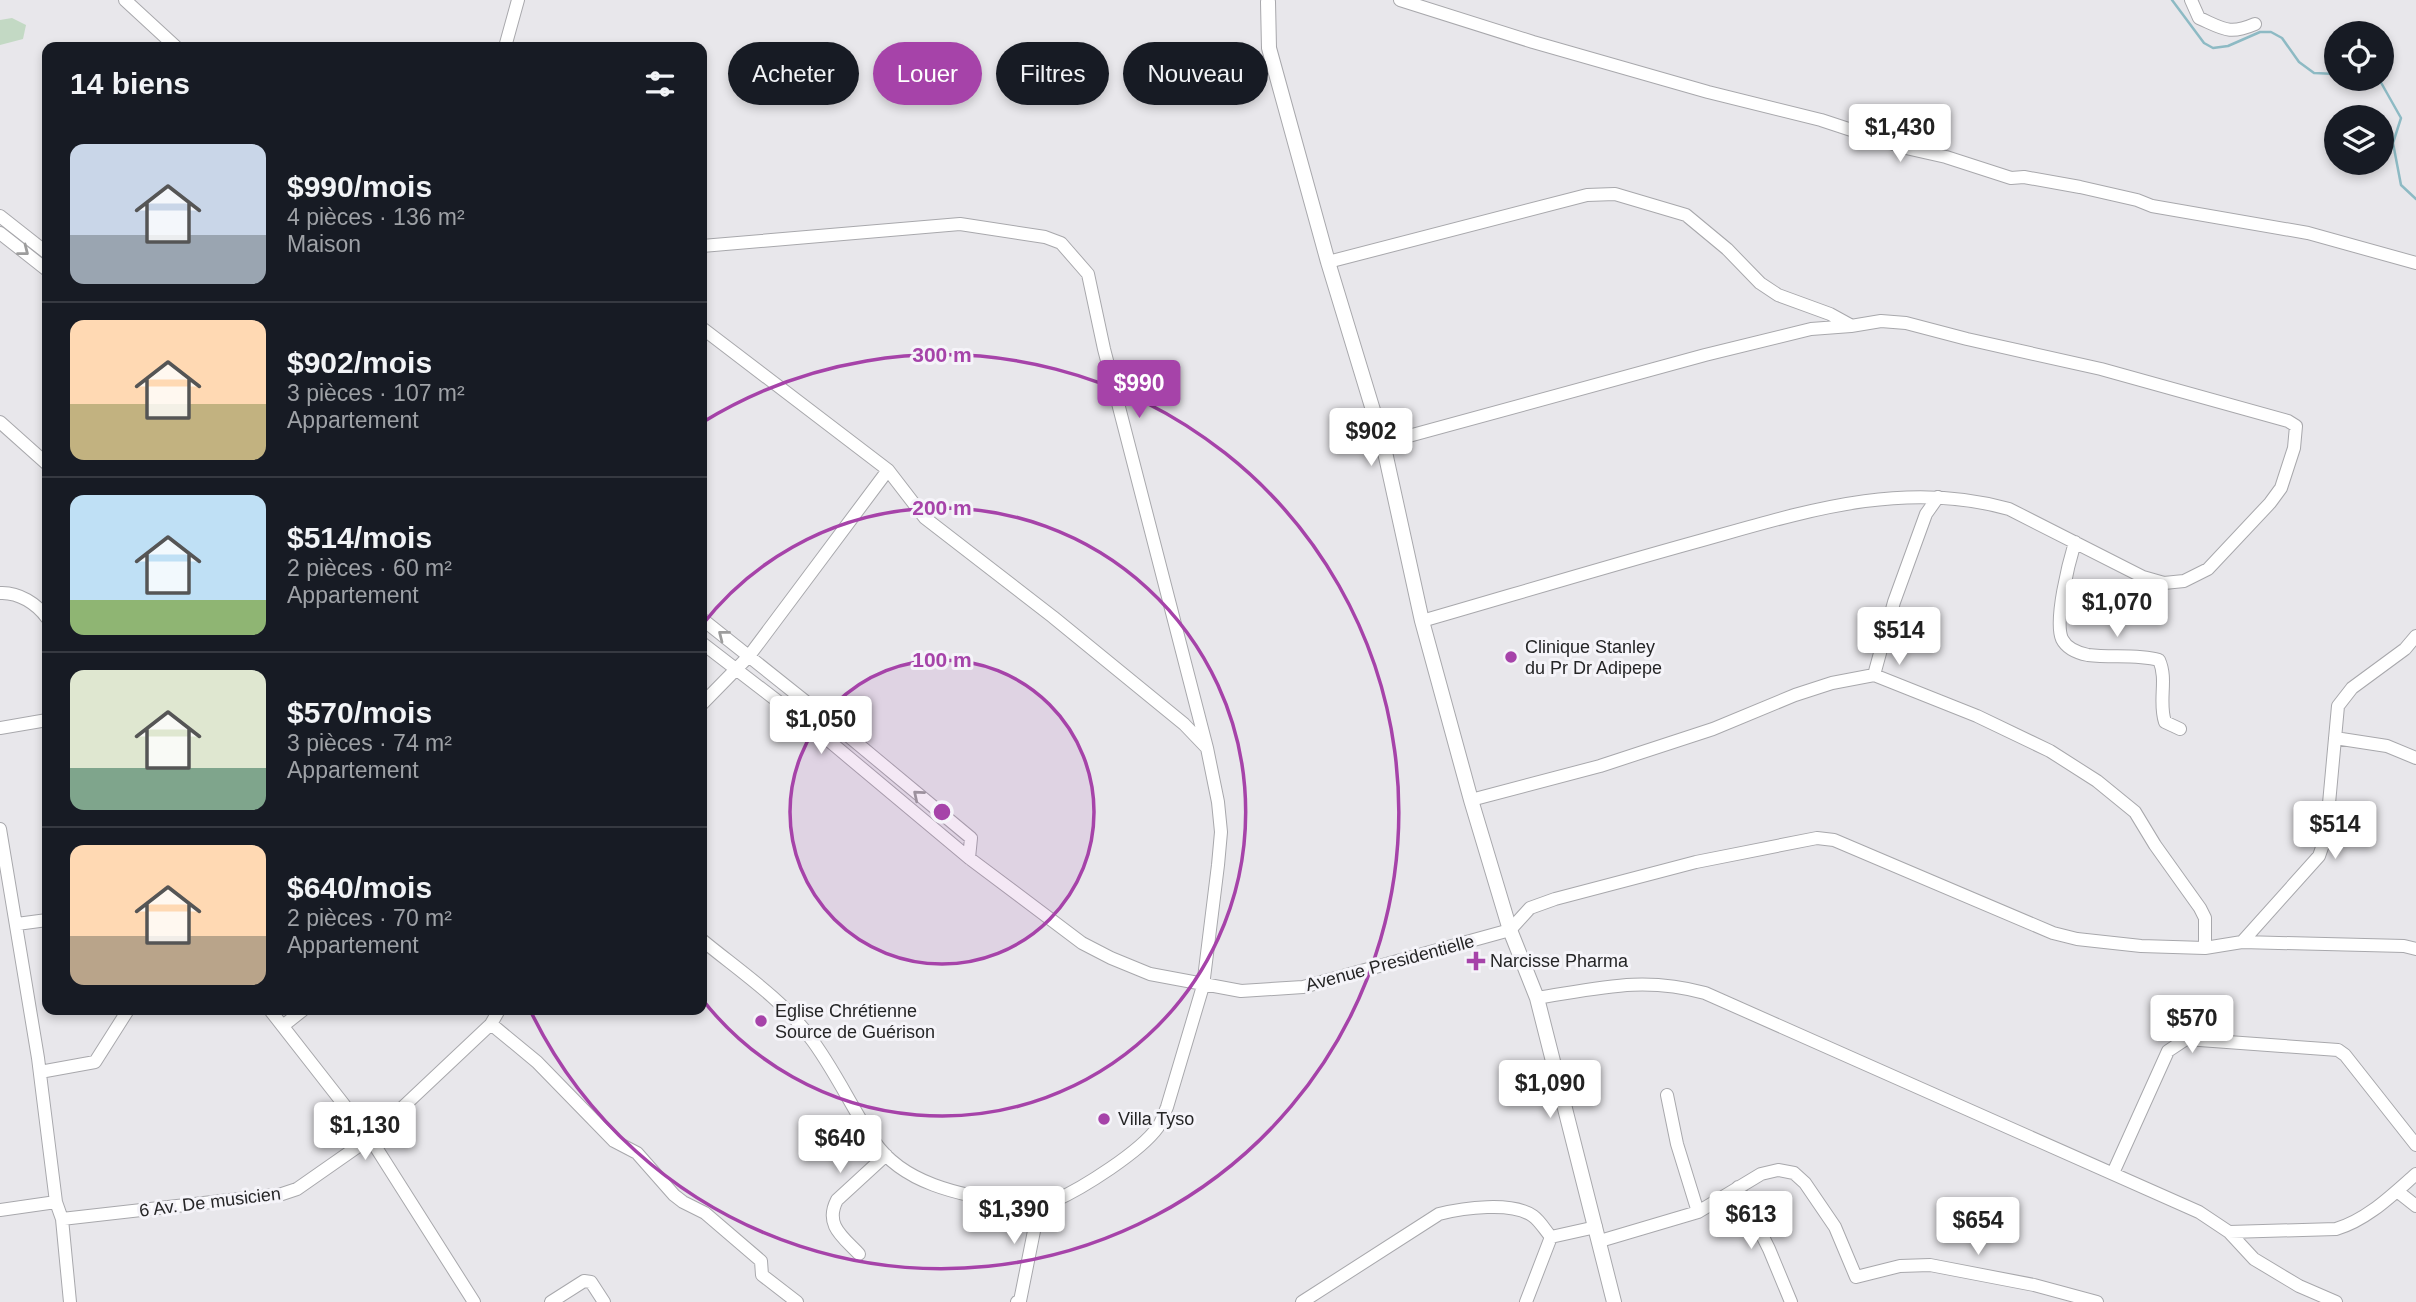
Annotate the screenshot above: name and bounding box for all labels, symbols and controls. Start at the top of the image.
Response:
map controls [2324,21,2394,175]
button: locate [2324,21,2394,91]
chip: Acheter [728,42,859,105]
chip: Louer [873,42,982,105]
chip: Filtres [996,42,1109,105]
chip: Nouveau [1123,42,1268,105]
icon: filters [641,65,679,103]
text: 14 biens [70,67,190,100]
pin: $1,430 [1843,104,1957,164]
button: layers [2324,105,2394,175]
text: $1,430 [1865,114,1935,140]
text: $990/mois [287,170,432,203]
icon: home [126,172,210,256]
text: 4 pièces · 136 m² [287,204,465,230]
text: Maison [287,231,361,257]
one-way arrow [16,243,28,256]
text: 300 m [912,343,972,366]
text: $902/mois [287,346,432,379]
icon: home [126,348,210,432]
pin: $990 [1098,360,1180,420]
text: $990 [1113,370,1165,396]
text: 3 pièces · 107 m² [287,380,465,406]
text: Appartement [287,407,419,433]
pin: $902 [1330,408,1412,468]
text: $902 [1345,418,1397,444]
text: 200 m [912,496,972,519]
text: $514/mois [287,521,432,554]
icon: home [126,523,210,607]
text: 2 pièces · 60 m² [287,555,452,581]
pin: $1,070 [2060,580,2174,639]
text: Appartement [287,582,419,608]
text: $1,070 [2082,589,2152,615]
pin: $514 [1858,608,1940,667]
text: $514 [1873,617,1925,643]
one-way arrow [718,631,731,644]
place label: Clinique Stanley du Pr Dr Adipepe [1525,637,1662,678]
text: 100 m [912,648,972,671]
marker: Clinique Stanley du Pr Dr Adipepe [1503,649,1519,665]
text: $570/mois [287,696,432,729]
pin: $1,050 [764,696,878,756]
icon: home [126,698,210,782]
text: $1,050 [786,706,856,732]
text: 3 pièces · 74 m² [287,730,452,756]
text: Appartement [287,757,419,783]
one-way arrow [914,791,927,803]
centre of rings [930,800,954,824]
pin: $514 [2294,802,2376,861]
text: $514 [2309,811,2361,837]
text: $640/mois [287,871,432,904]
icon: home [126,873,210,957]
text: 2 pièces · 70 m² [287,905,452,931]
street label: Avenue Presidentielle [1303,931,1477,995]
text: Appartement [287,932,419,958]
place label: Narcisse Pharma [1490,951,1629,971]
marker: Narcisse Pharma [1468,953,1484,969]
pin: $570 [2151,996,2233,1055]
place label: Eglise Chrétienne Source de Guérison [775,1001,935,1042]
text: $570 [2166,1005,2218,1031]
marker: Eglise Chrétienne Source de Guérison [753,1013,769,1029]
pin: $1,090 [1493,1060,1607,1120]
text: $1,090 [1515,1070,1585,1096]
pin: $1,130 [308,1102,422,1162]
place label: Villa Tyso [1118,1109,1194,1129]
marker: Villa Tyso [1096,1111,1112,1127]
text: $1,130 [330,1112,400,1138]
pin: $640 [799,1116,881,1175]
text: $640 [814,1125,866,1151]
street label: 6 Av. De musicien [138,1183,282,1221]
pin: $1,390 [957,1186,1071,1246]
pin: $613 [1710,1192,1792,1251]
text: $1,390 [979,1196,1049,1222]
pin: $654 [1937,1198,2019,1257]
text: $613 [1725,1201,1777,1227]
text: $654 [1952,1207,2004,1233]

